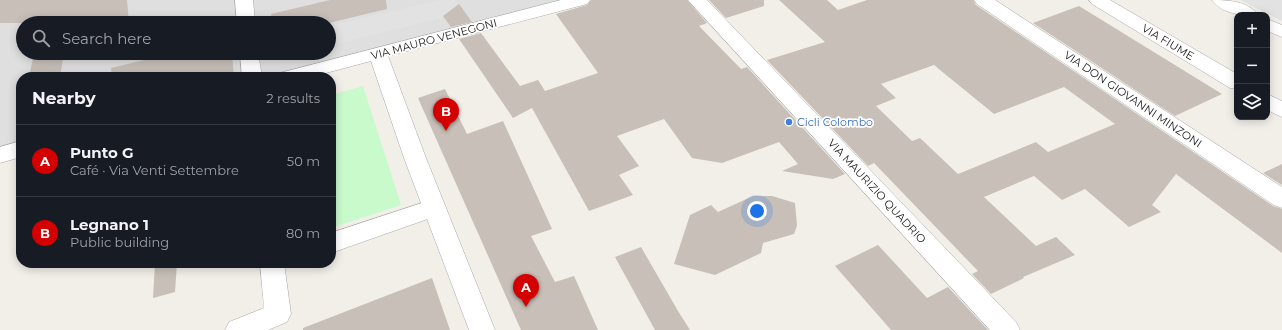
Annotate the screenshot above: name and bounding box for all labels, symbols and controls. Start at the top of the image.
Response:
map controls [1234,12,1270,120]
button: + [1234,12,1270,48]
street label: VIA MAURO VENEGONI [370,15,498,63]
search box [16,16,336,60]
street label: VIA FIUME [1139,21,1197,63]
icon: search [30,27,52,49]
text: Search here [62,29,151,48]
street label: VIA DON GIOVANNI MINZONI [1061,48,1205,150]
button: − [1234,48,1270,84]
button: layers [1234,84,1270,120]
text: Nearby [32,88,96,108]
text: 2 results [266,90,320,106]
pin: B [433,98,459,131]
place label: Cicli Colombo [797,115,873,129]
marker: Cicli Colombo [784,117,794,127]
street label: VIA MAURIZIO QUADRIO [825,136,929,246]
text: Punto G [70,143,134,162]
text: A [40,153,50,169]
text: 50 m [287,153,320,169]
text: Café · Via Venti Settembre [70,162,239,178]
your location [747,201,767,221]
text: Legnano 1 [70,215,149,234]
text: B [40,225,50,241]
text: 80 m [286,225,320,241]
text: Public building [70,234,169,250]
pin: A [513,274,539,307]

